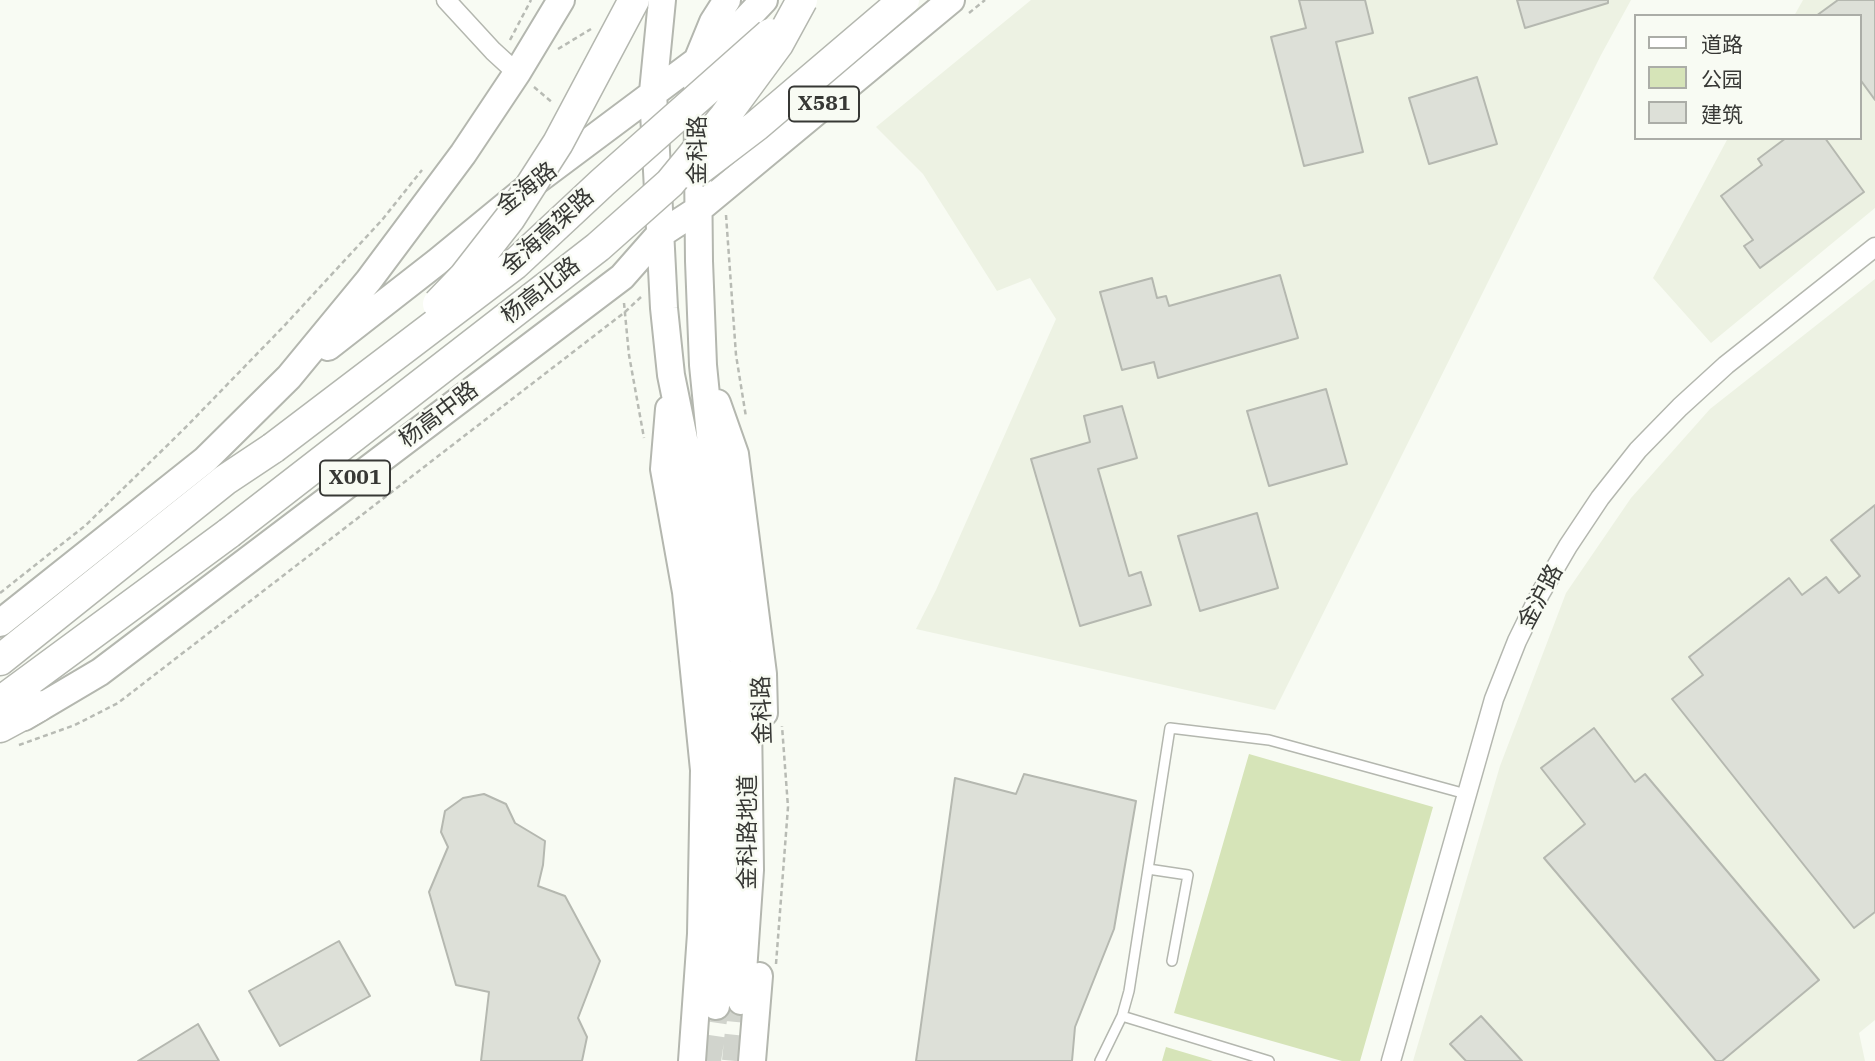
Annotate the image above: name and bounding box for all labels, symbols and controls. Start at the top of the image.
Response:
legend [1633,14,1861,140]
text: 道路 [1701,30,1743,58]
text: 公园 [1701,65,1743,93]
road number: X581 [789,86,859,122]
text: 建筑 [1701,100,1743,128]
street label: 金科路 [684,116,712,184]
street label: 金海路 [491,157,563,221]
street label: 金海高架路 [496,183,600,281]
street label: 杨高北路 [496,252,586,330]
street label: 杨高中路 [394,376,484,454]
road number: X001 [320,461,390,496]
street label: 金沪路 [1513,560,1569,634]
street label: 金科路 [748,675,778,745]
street label: 金科路地道 [734,775,762,889]

